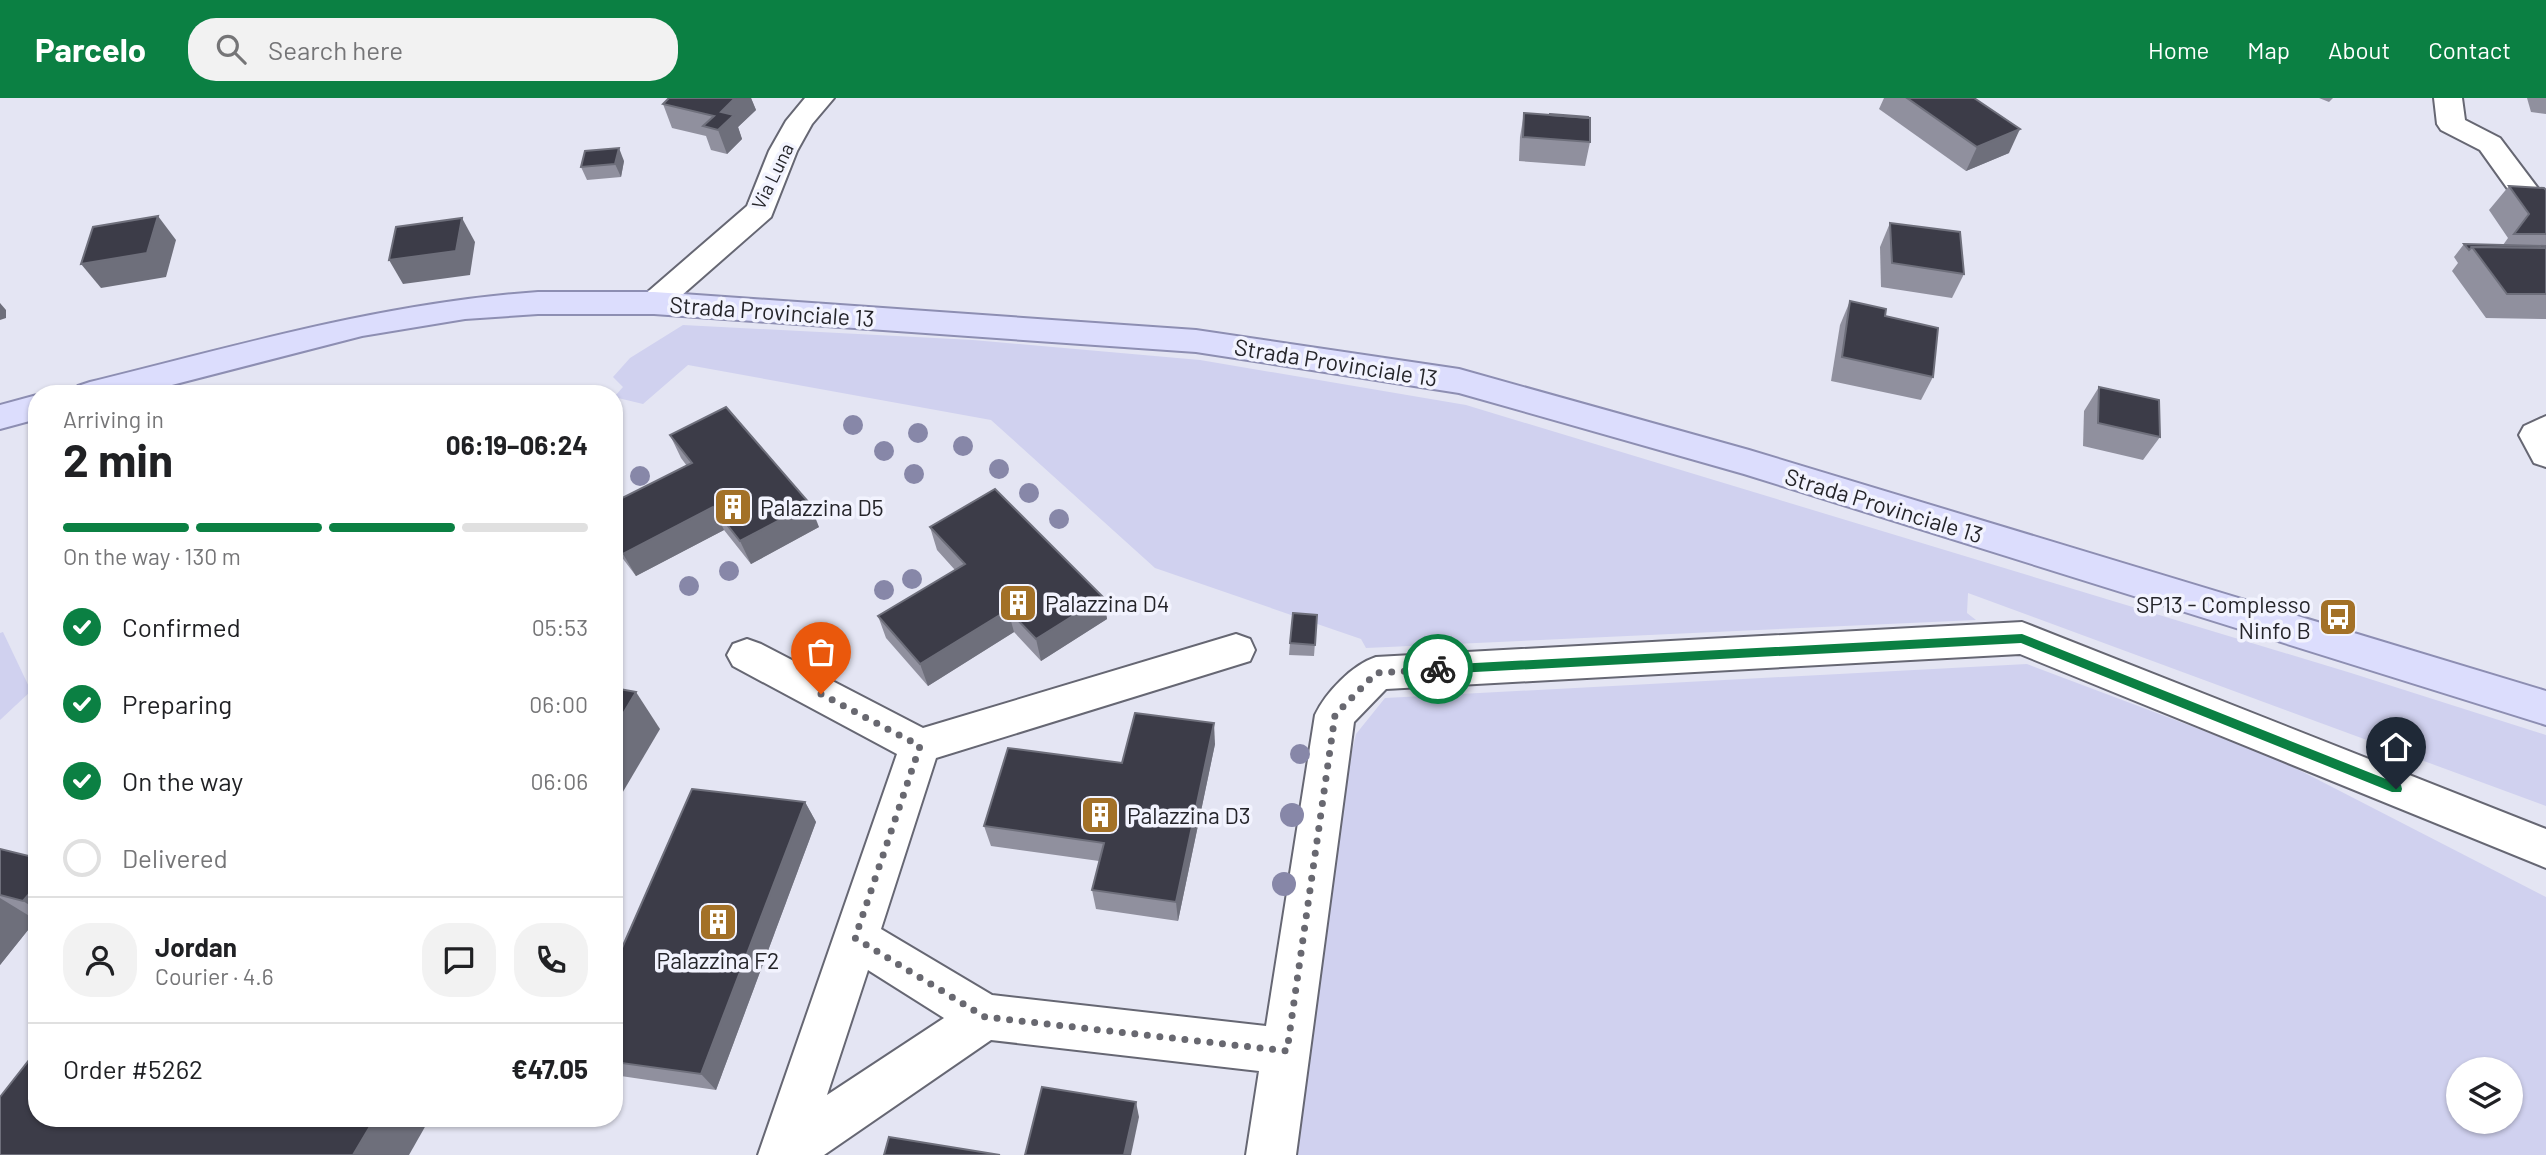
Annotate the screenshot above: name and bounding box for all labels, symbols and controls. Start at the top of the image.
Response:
search box [188,18,678,81]
text: Parcelo [35,29,146,69]
icon: search [212,30,250,68]
text: Search here [268,34,403,65]
text: Home [2148,35,2209,64]
text: Map [2247,35,2290,64]
text: About [2328,35,2390,64]
text: Contact [2428,35,2511,64]
street label: Via Luna [746,139,798,213]
street label: Strada Provinciale 13 [669,290,875,332]
street label: Strada Provinciale 13 [1232,332,1440,392]
text: Arriving in [63,405,164,433]
text: 06:19–06:24 [446,429,588,460]
text: 2 min [63,431,173,486]
street label: Strada Provinciale 13 [1782,462,1986,548]
building icon: Palazzina D5 [712,486,754,528]
place label: Palazzina D5 [760,493,883,521]
text: On the way · 130 m [63,542,241,570]
building icon: Palazzina D4 [997,582,1039,624]
place label: Palazzina D4 [1045,589,1169,617]
place label: SP13 - Complesso Ninfo B [2136,590,2311,644]
bus stop icon: SP13 - Complesso Ninfo B [2317,596,2359,638]
icon: check [63,608,101,646]
text: Confirmed [122,611,241,642]
text: 05:53 [532,613,588,641]
pin [791,622,851,694]
icon: bag [802,633,840,671]
courier [1403,634,1473,704]
icon: bike [1419,650,1457,688]
icon: check [63,685,101,723]
text: Preparing [122,688,232,719]
text: 06:00 [529,690,588,718]
pin [2366,717,2426,789]
icon: home [2377,728,2415,766]
icon: check [63,762,101,800]
text: On the way [122,765,243,796]
text: 06:06 [531,767,588,795]
building icon: Palazzina D3 [1079,794,1121,836]
place label: Palazzina D3 [1127,801,1251,829]
text: Delivered [122,842,228,873]
building icon: Palazzina F2 [697,901,739,943]
button: person [63,923,137,997]
button: chat [422,923,496,997]
button: phone [514,923,588,997]
text: Jordan [155,931,237,962]
place label: Palazzina F2 [657,946,779,974]
text: Courier · 4.6 [155,962,274,990]
text: Order #5262 [63,1053,203,1084]
text: €47.05 [511,1053,588,1084]
map controls [2446,1057,2523,1134]
button: layers [2446,1057,2523,1134]

